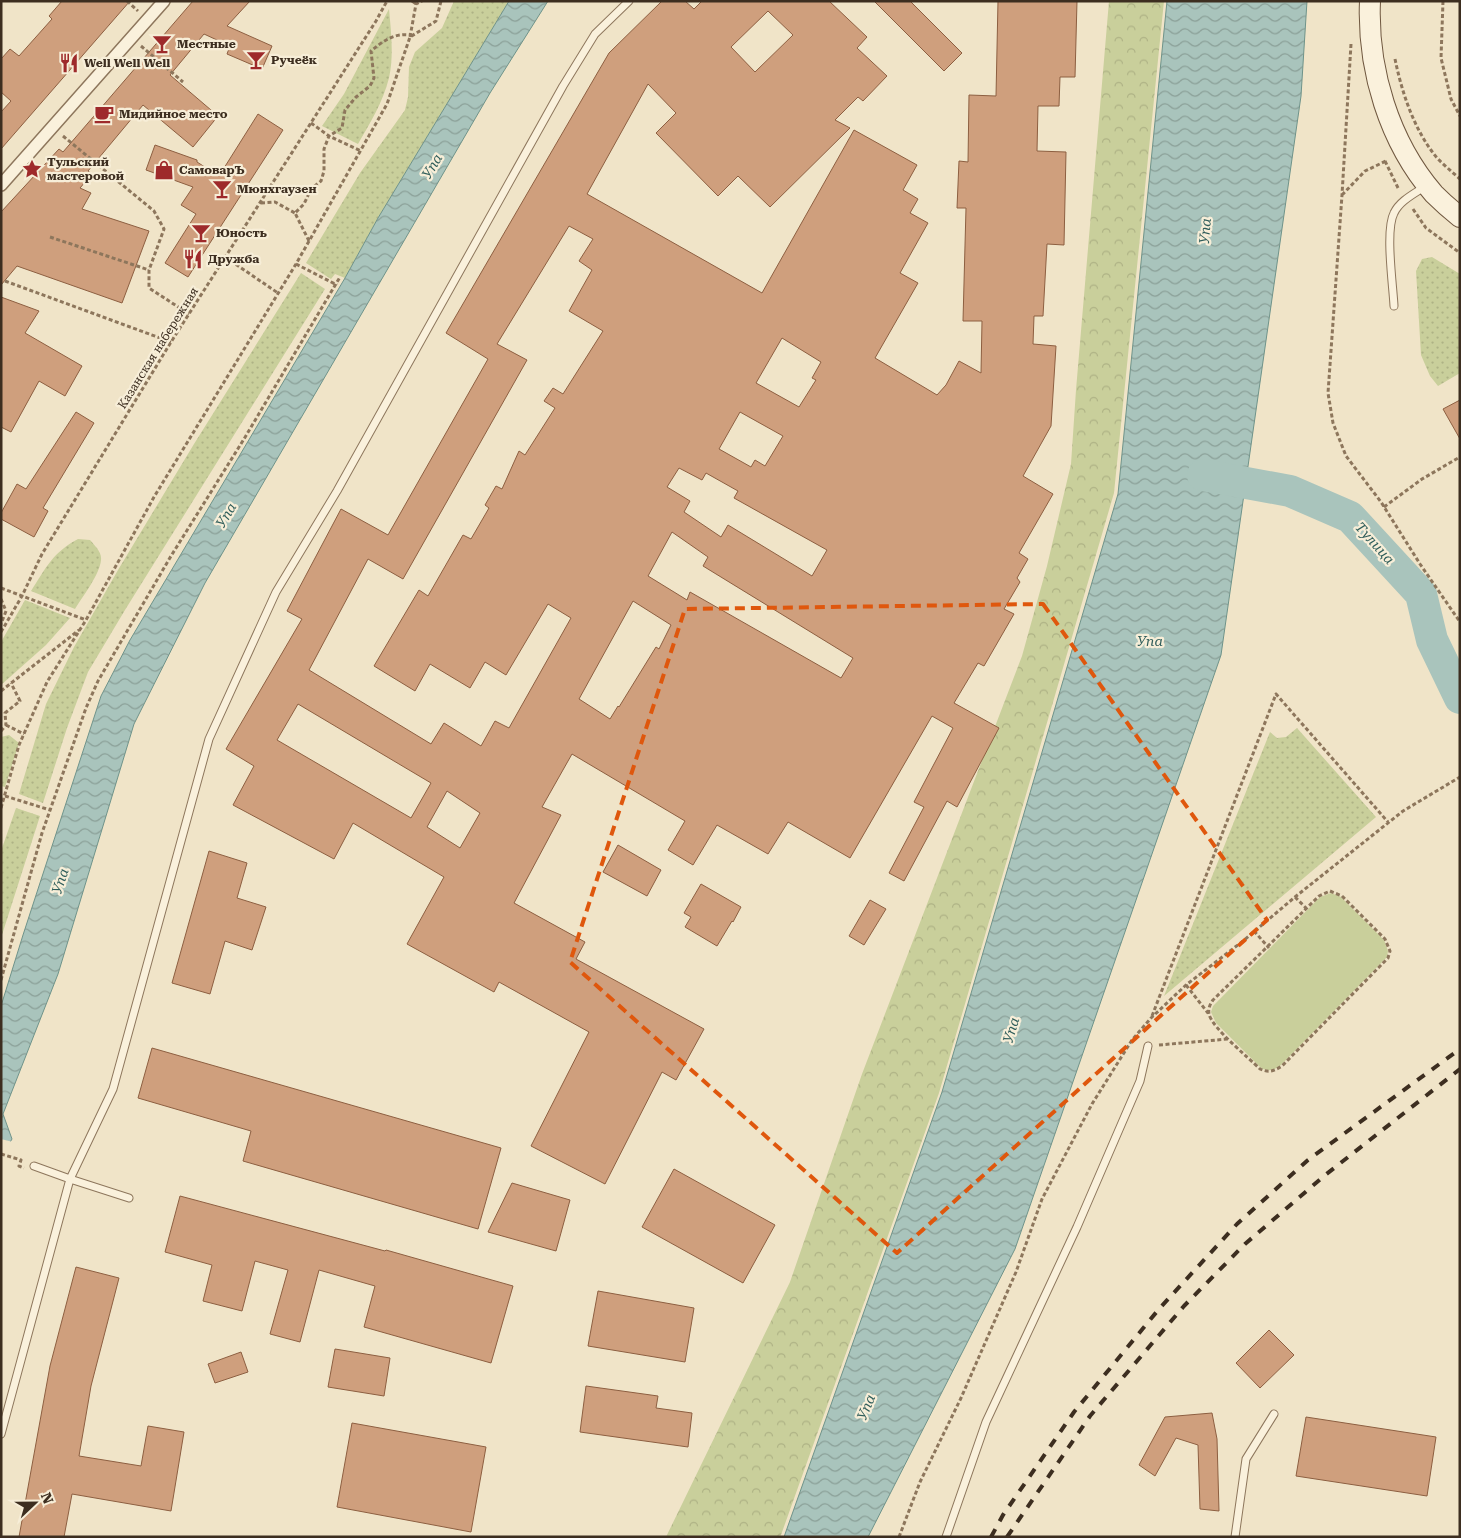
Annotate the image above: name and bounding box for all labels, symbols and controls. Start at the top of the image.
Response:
bar icon: Местные [151,33,173,55]
place label: Местные [177,37,236,51]
bar icon: Ручеёк [245,49,267,71]
restaurant icon: Well Well Well [58,52,80,74]
place label: Ручеёк [271,53,318,67]
place label: Well Well Well [84,56,170,70]
cafe icon: Мидийное место [93,103,115,125]
place label: Мидийное место [119,107,228,121]
water label: Упа [418,151,446,181]
place label: Тульский мастеровой [47,155,124,183]
place icon: Тульский мастеровой [21,158,43,180]
shop icon: СамоварЪ [153,159,175,181]
place label: СамоварЪ [179,163,245,177]
bar icon: Мюнхгаузен [211,178,233,200]
place label: Мюнхгаузен [237,182,316,196]
water label: Упа [1196,217,1214,245]
bar icon: Юность [190,222,212,244]
place label: Юность [216,226,267,240]
restaurant icon: Дружба [182,248,204,270]
place label: Дружба [208,252,259,266]
street label: Казанская набережная [115,285,201,411]
water label: Упа [212,500,240,530]
water label: Тулица [1352,519,1398,567]
water label: Упа [1137,633,1163,649]
water label: Упа [48,866,72,896]
water label: Упа [1000,1015,1022,1045]
water label: Упа [854,1392,878,1422]
north arrow [10,1478,60,1528]
text: N [38,1490,57,1506]

